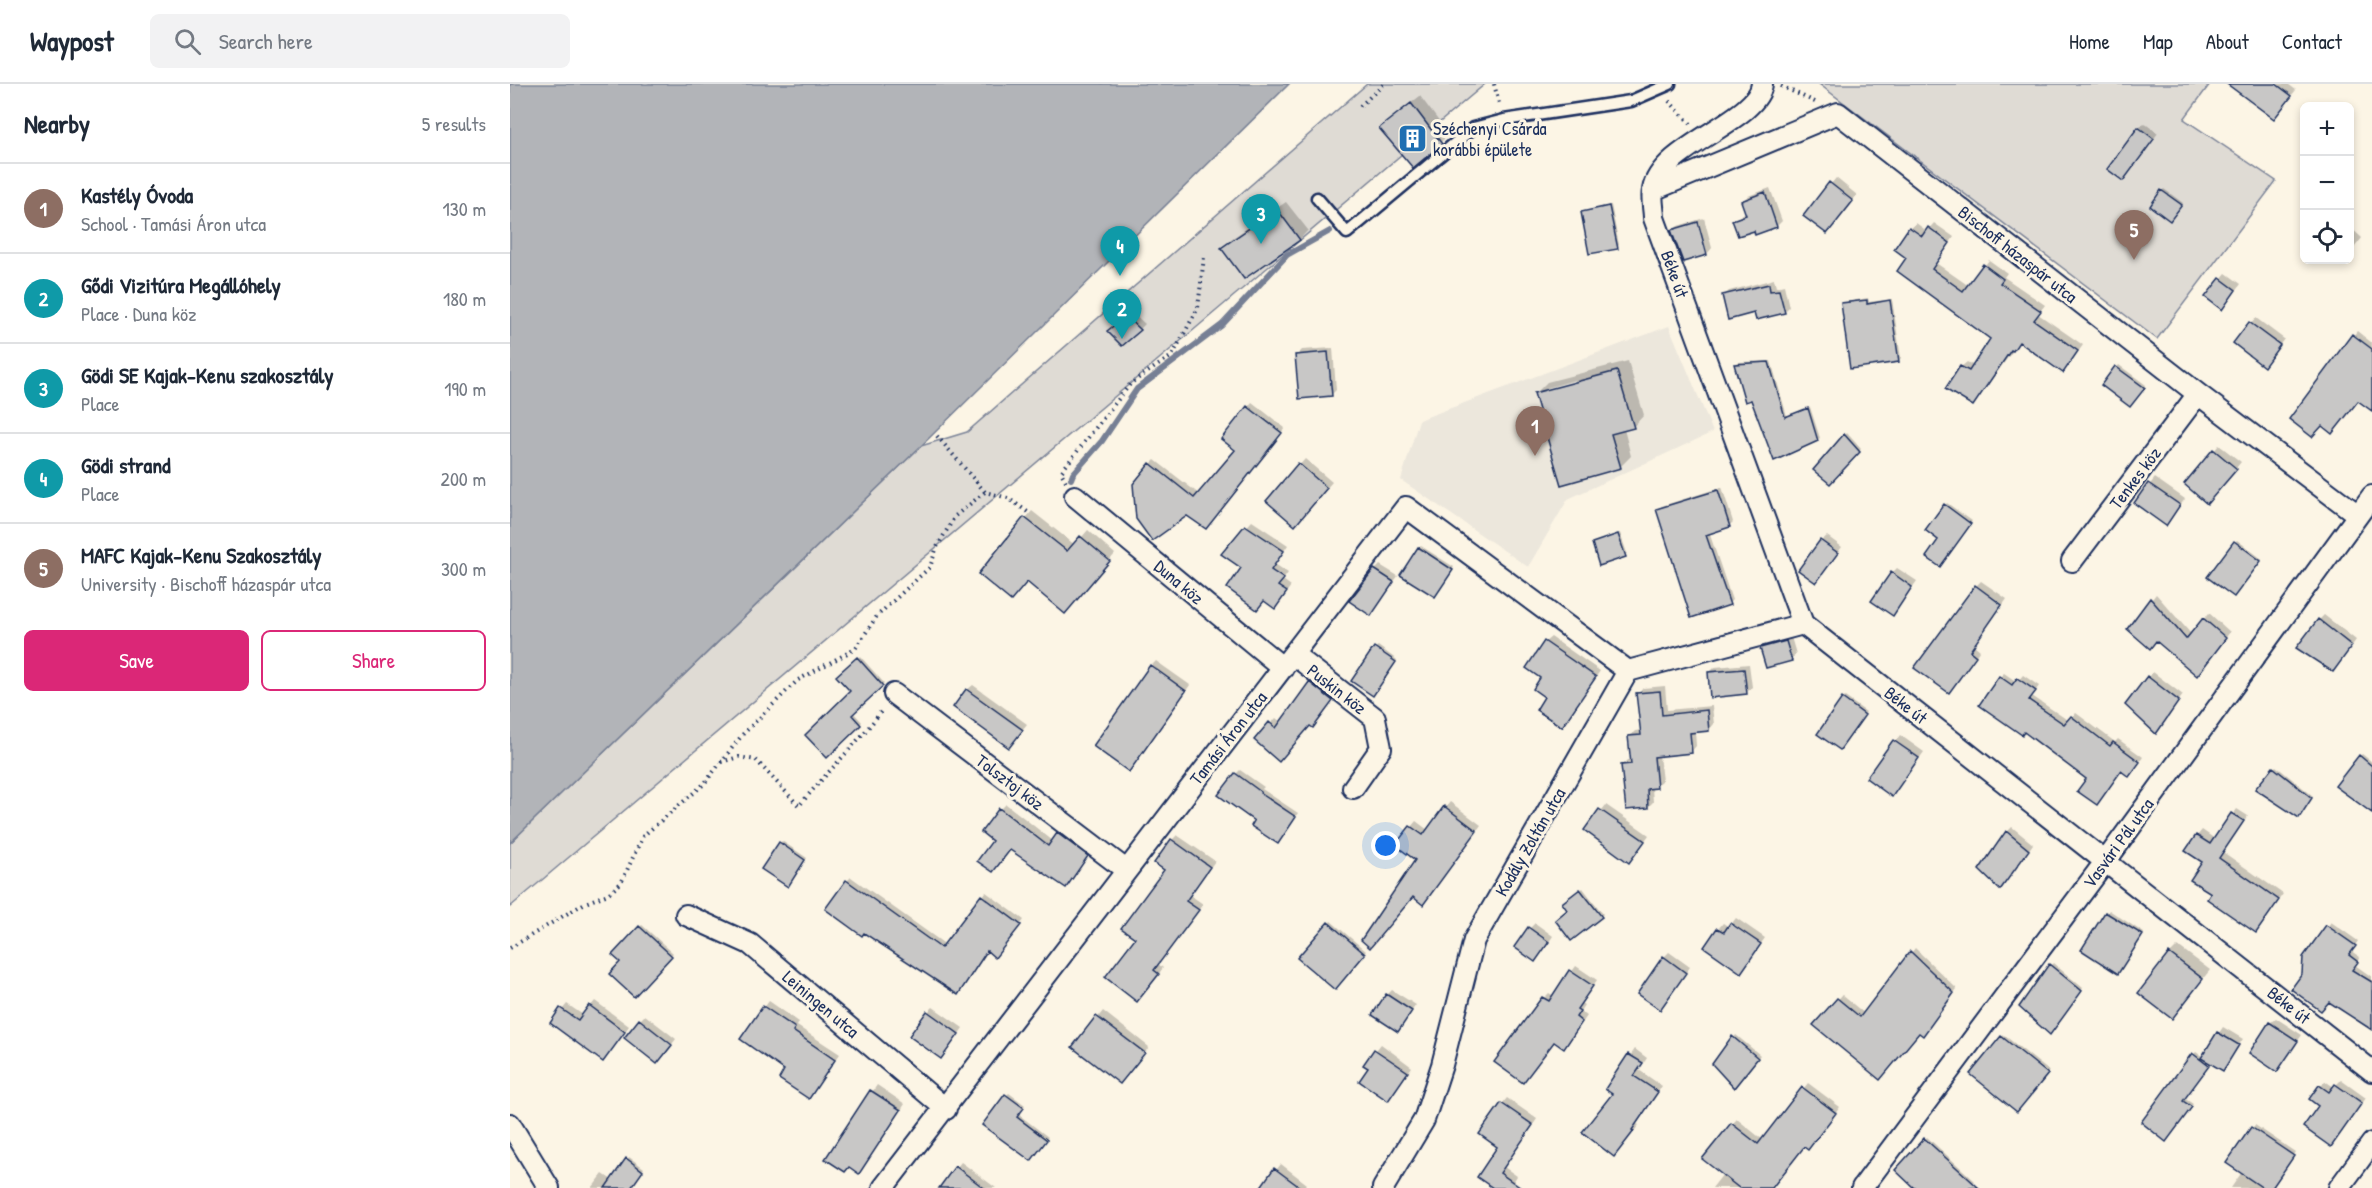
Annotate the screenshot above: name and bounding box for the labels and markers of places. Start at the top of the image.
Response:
place label: Széchenyi Csárda korábbi épülete [1433,116,1547,162]
building icon: Széchenyi Csárda korábbi épülete [1396,122,1428,154]
pin: 3 [1242,194,1281,244]
pin: 5 [2114,210,2154,260]
pin: 4 [1100,226,1140,276]
pin: 2 [1102,290,1142,339]
pin: 1 [1516,406,1554,456]

